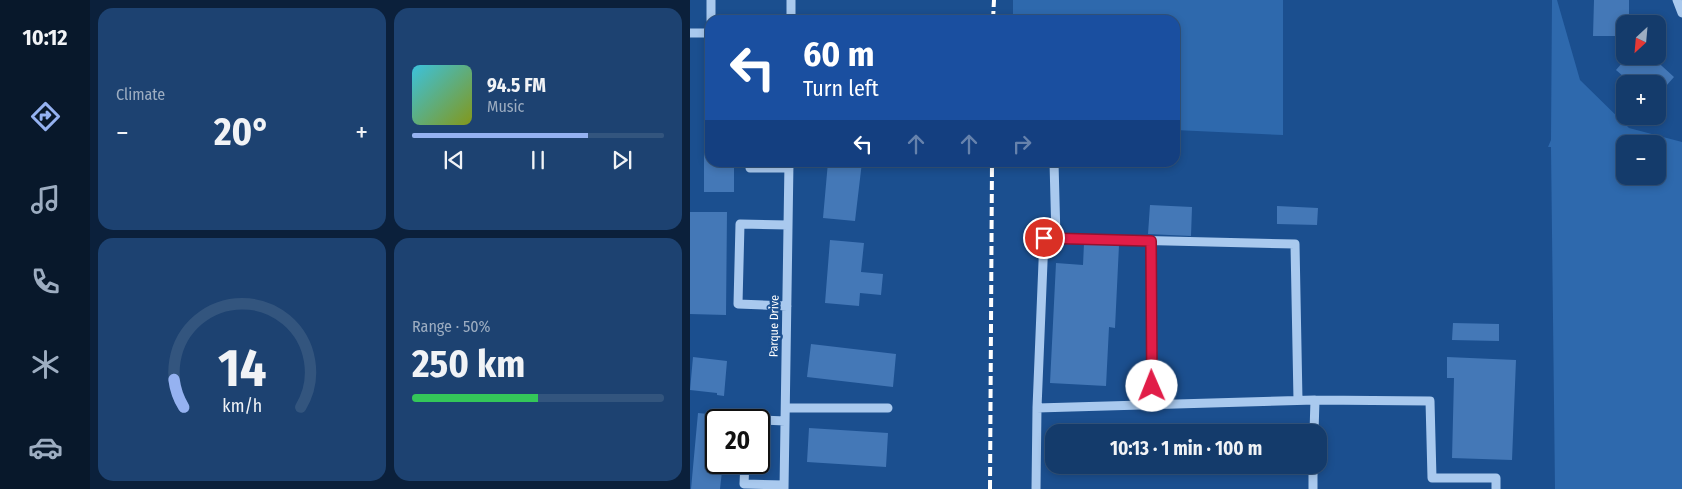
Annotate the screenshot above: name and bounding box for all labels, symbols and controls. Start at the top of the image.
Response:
north arrow [1616,15,1666,65]
map controls [1616,15,1666,185]
text: 10:12 [22,24,68,51]
text: 60 m [803,33,874,75]
icon: left [720,35,785,100]
text: 94.5 FM [487,74,546,97]
text: Turn left [803,75,879,102]
button: + [1616,75,1666,125]
text: Climate [116,85,165,104]
text: Music [487,97,524,116]
icon: directions [28,99,63,134]
text: 20° [214,109,270,155]
text: − [116,116,129,149]
text: + [355,116,368,149]
icon: left [849,130,877,158]
icon: ahead [902,130,930,158]
icon: ahead [955,130,983,158]
icon: right [1008,130,1036,158]
button: − [1616,135,1666,185]
icon: previous [440,146,468,174]
icon: pause [524,146,552,174]
icon: next [608,146,636,174]
icon: music [28,182,63,217]
pin [1023,217,1065,259]
icon: arrive [1030,224,1058,252]
icon: phone [28,264,63,299]
street label: Parque Drive [766,295,782,357]
text: Range · 50% [412,317,491,336]
text: 14 [218,337,266,400]
text: 250 km [412,341,525,387]
icon: climate [28,347,63,382]
position arrow [1125,359,1177,411]
text: km/h [222,395,262,417]
speed limit sign: 20 [705,409,770,474]
icon: car [28,430,63,465]
text: 10:13 · 1 min · 100 m [1110,437,1262,460]

